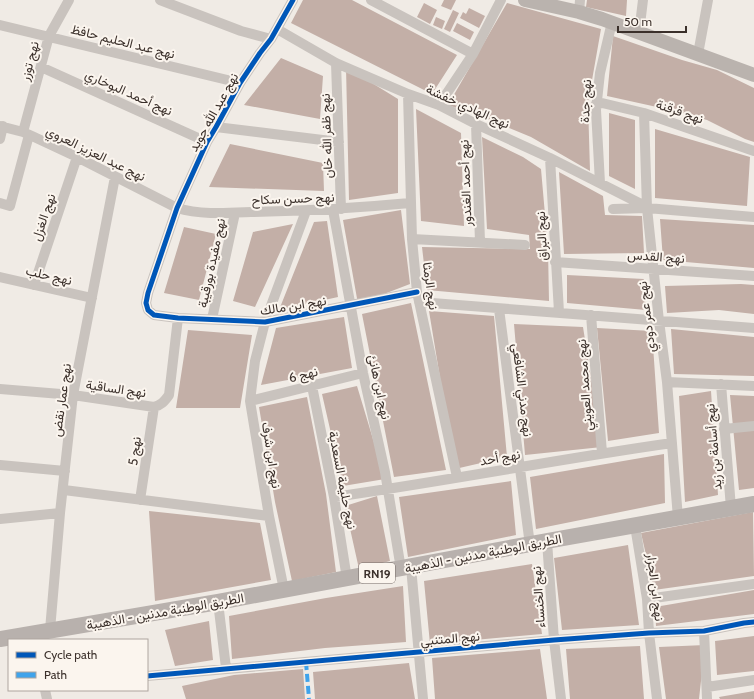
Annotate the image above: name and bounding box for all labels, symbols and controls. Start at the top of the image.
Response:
scale bar [618,8,686,34]
text: 50 m [624,14,652,29]
street label: نهج عبد الحليم حافظ [69,20,177,64]
street label: نهج توزر [16,39,44,84]
street label: نهج أحمد البوخاري [82,66,175,121]
street label: نهج عبد الله جويد [185,69,243,155]
street label: نهج جدة [576,78,596,123]
street label: نهج الهادي خفشة [422,80,513,134]
street label: نهج ظفر الله خان [317,93,337,179]
street label: نهج قرقنة [653,95,706,129]
street label: نهج عبد العزيز العروي [42,122,149,187]
street label: نهج أحمد الغندور [455,139,477,228]
street label: نهج حسن سكاح [251,189,335,209]
street label: نهج الغزل [27,191,61,244]
street label: نهج البراق [532,210,552,261]
street label: نهج مفيدة بورقيبة [194,216,230,310]
street label: نهج القدس [627,246,686,268]
street label: نهج الرمثا [418,261,442,312]
street label: نهج حلب [24,262,74,290]
street label: نهج عمر دودي [634,280,661,354]
street label: نهج ابن مالك [259,292,328,320]
street label: نهج محمد العويني [573,338,598,431]
street label: نهج مدني الشافعي [506,342,537,438]
street label: نهج ابن هانئ [363,353,395,422]
street label: نهج عمار نقض [48,362,76,438]
street label: نهج 6 [287,363,320,387]
street label: نهج الساقية [85,376,147,402]
street label: نهج أسامة بن زيد [701,403,727,491]
street label: نهج ابن شرف [257,421,285,490]
street label: نهج حليمة السعدية [324,430,360,531]
street label: نهج 5 [124,435,146,467]
street label: نهج أحد [479,446,522,470]
street label: الطريق الوطنية مدنين - الذهيبة [403,530,563,577]
street label: نهج ابن الجزار [642,551,668,622]
road number: RN19 [359,563,395,583]
street label: نهج الخنساء [528,565,550,628]
street label: الطريق الوطنية مدنين - الذهيبة [85,589,245,634]
street label: نهج المتنبي [420,627,481,652]
legend [8,639,148,691]
text: Cycle path [44,647,97,662]
text: Path [44,667,67,682]

